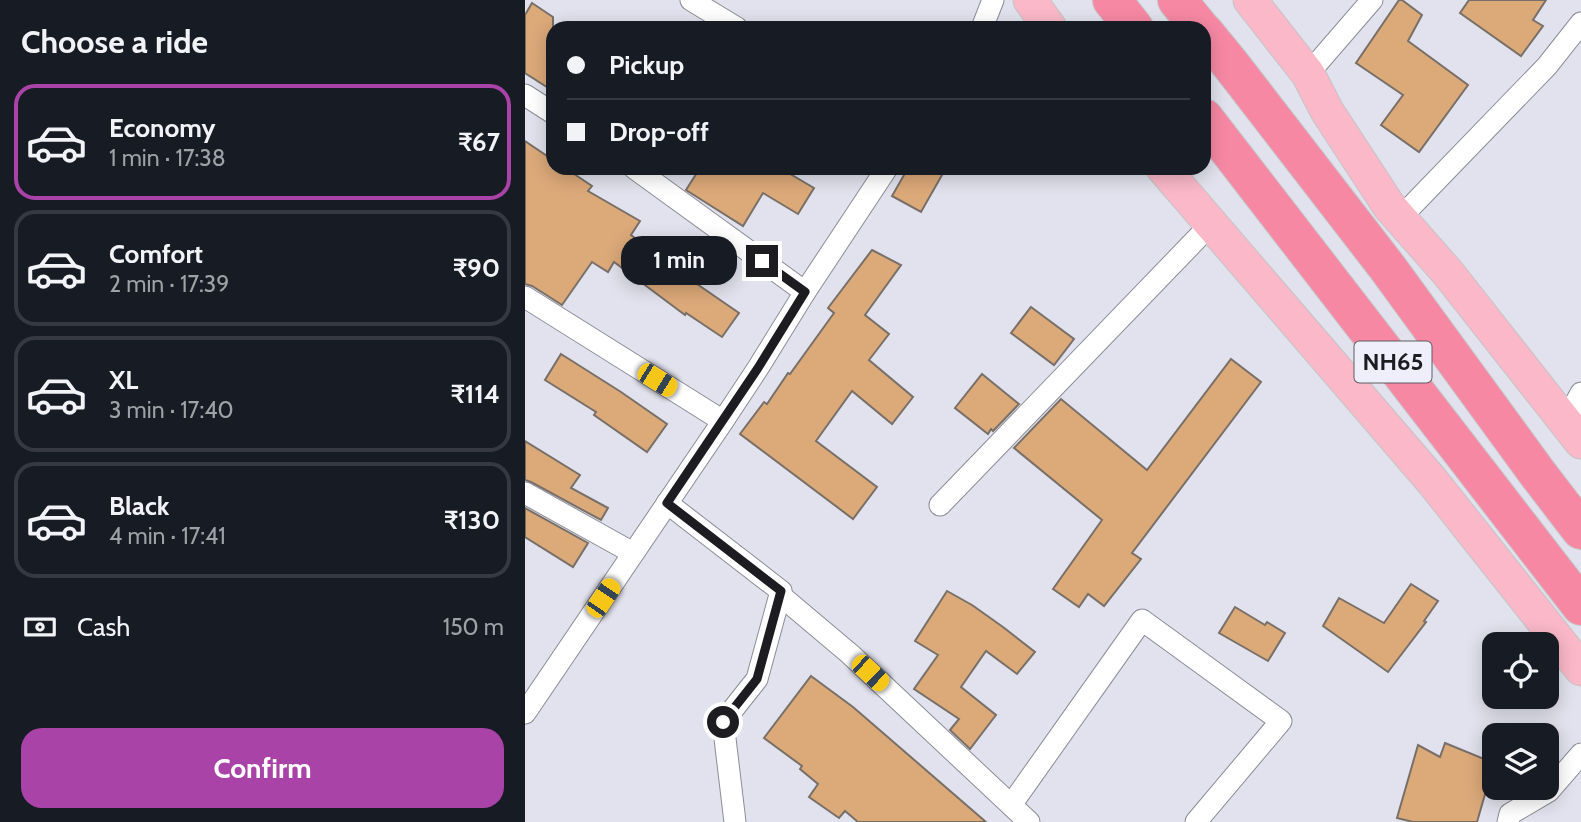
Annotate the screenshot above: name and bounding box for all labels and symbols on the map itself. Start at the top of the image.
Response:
callout: 1 min [622,236,737,286]
route end [746,245,778,277]
road number: NH65 [1355,342,1431,382]
car [634,360,681,400]
car [583,575,624,621]
car [848,651,893,695]
route start [707,706,739,738]

